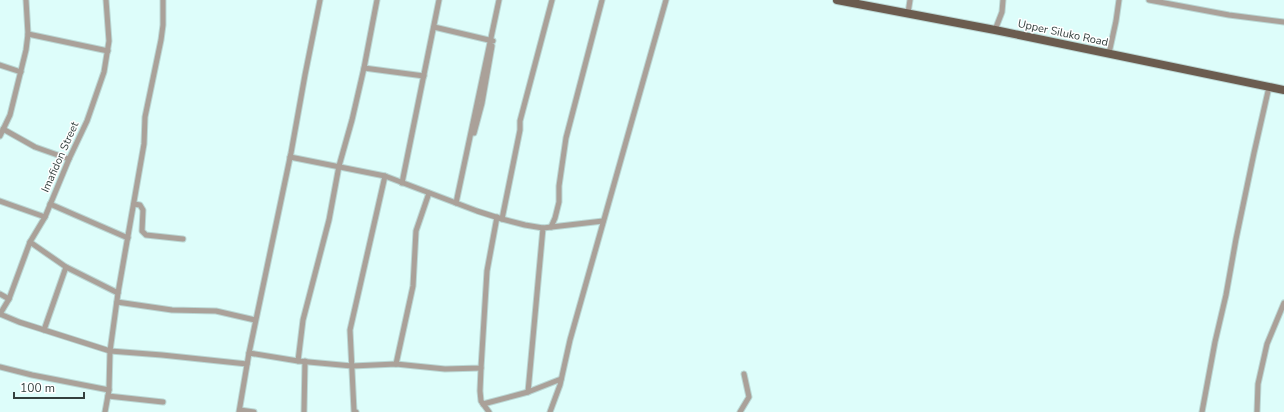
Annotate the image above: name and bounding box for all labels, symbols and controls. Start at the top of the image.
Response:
street label: Upper Siluko Road [1016,16,1110,50]
street label: Imafidon Street [38,119,82,195]
scale bar [14,374,84,400]
text: 100 m [20,380,55,396]

